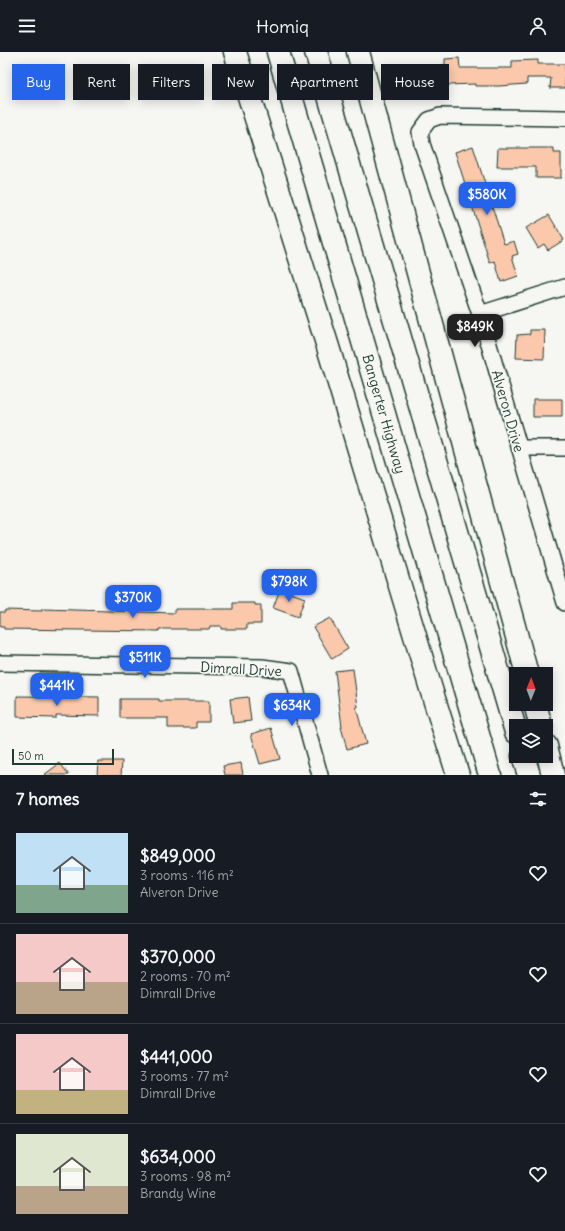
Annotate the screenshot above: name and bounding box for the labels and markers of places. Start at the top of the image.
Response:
pin: $580K [459,182,515,216]
pin: $849K [447,314,503,348]
pin: $798K [261,569,317,603]
pin: $370K [105,585,161,619]
pin: $511K [117,645,173,679]
pin: $441K [29,673,85,707]
pin: $634K [264,693,320,727]

